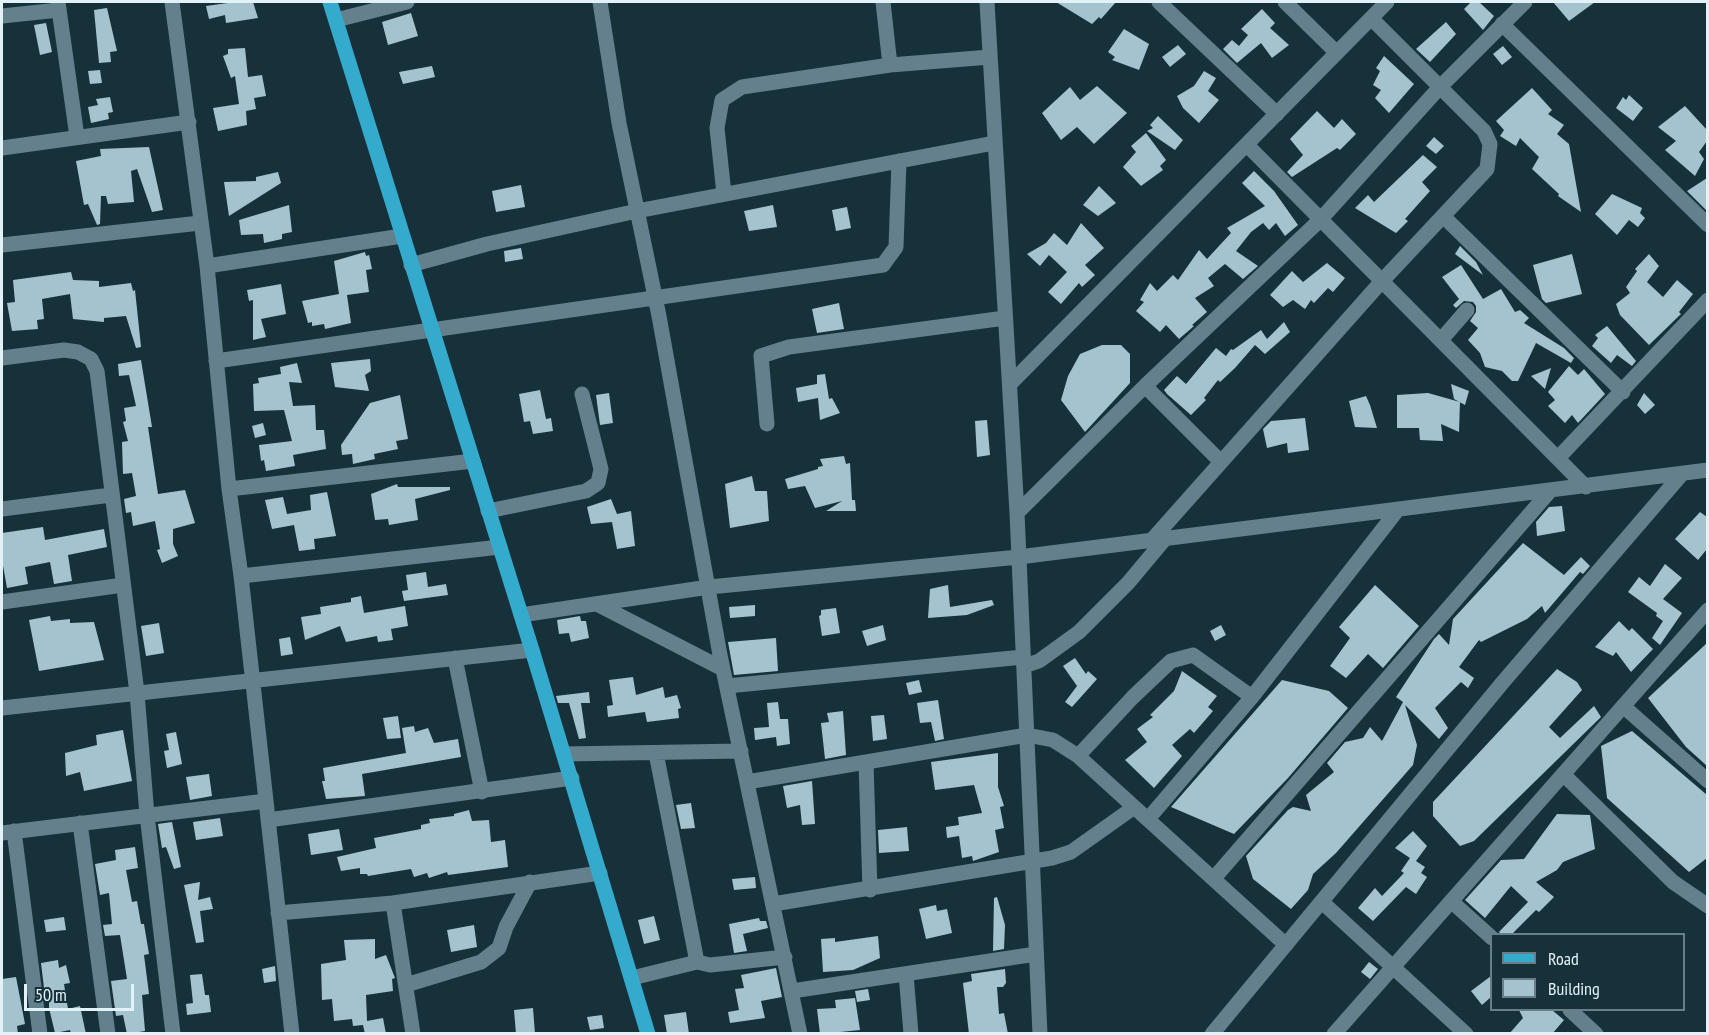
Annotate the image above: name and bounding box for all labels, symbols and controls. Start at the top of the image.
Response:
legend [1490,933,1685,1011]
text: Road [1548,947,1579,970]
scale bar [27,972,136,1010]
text: Building [1548,977,1600,1000]
text: 50 m [35,983,67,1006]

